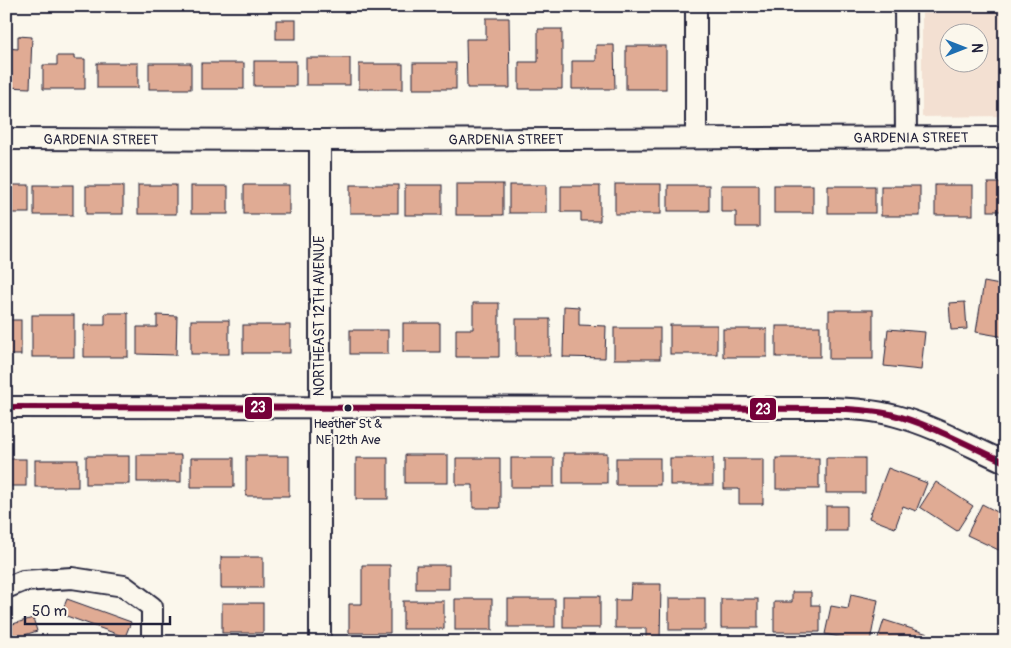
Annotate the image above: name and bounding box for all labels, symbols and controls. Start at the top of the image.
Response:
north arrow [938,22,988,72]
text: N [968,43,985,53]
street label: GARDENIA STREET [854,129,969,147]
street label: GARDENIA STREET [44,131,159,148]
street label: GARDENIA STREET [449,131,564,148]
street label: NORTHEAST 12TH AVENUE [311,236,328,396]
line badge: 23 [244,396,273,420]
line badge: 23 [749,397,777,421]
text: 23 [250,399,266,416]
text: 23 [755,401,771,418]
marker: Heather St & NE 12th Ave [343,403,353,413]
place label: Heather St & NE 12th Ave [314,416,382,448]
scale bar [25,593,170,625]
text: 50 m [32,602,67,621]

